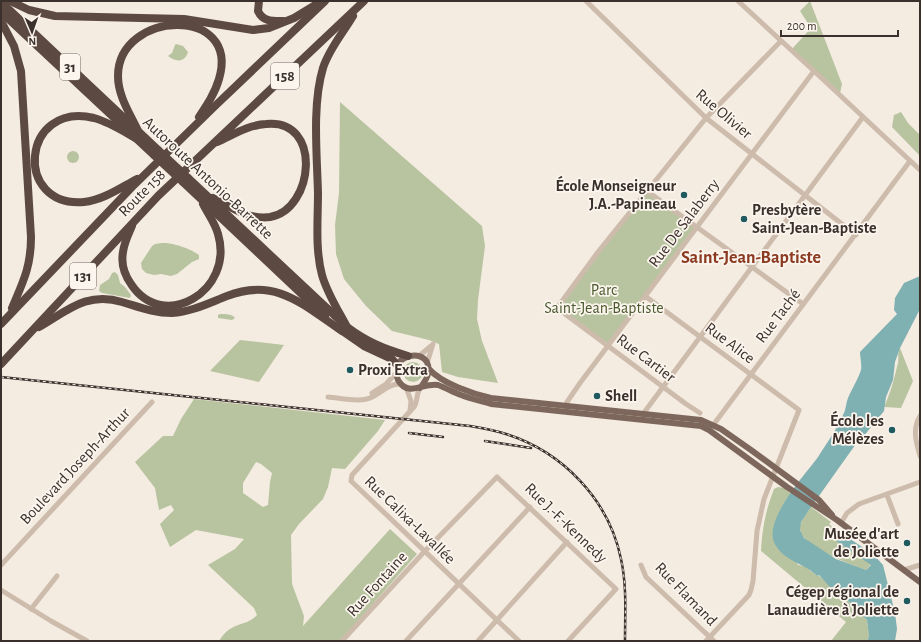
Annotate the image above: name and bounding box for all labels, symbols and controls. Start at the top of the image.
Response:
north arrow [12,12,52,52]
scale bar [781,12,898,38]
text: 200 m [787,20,817,32]
text: N [28,36,36,47]
road number: 31 [60,54,80,80]
road number: 158 [271,63,299,89]
street label: Rue Olivier [693,86,756,142]
street label: Autoroute Antonio-Barrette [140,114,276,242]
street label: Route 158 [115,166,169,220]
place label: École Monseigneur J.A.-Papineau [555,175,677,212]
street label: Rue De Salaberry [646,176,723,271]
marker: École Monseigneur J.A.-Papineau [679,190,689,200]
place label: Presbytère Saint-Jean-Baptiste [752,202,877,236]
marker: Presbytère Saint-Jean-Baptiste [739,214,749,224]
district label: Saint-Jean-Baptiste [681,249,821,267]
road number: 131 [70,263,96,289]
park label: Parc Saint-Jean-Baptiste [544,282,664,316]
street label: Rue Taché [753,286,803,346]
street label: Rue Alice [702,319,758,367]
street label: Rue Cartier [614,331,679,386]
place label: Proxi Extra [358,362,428,378]
marker: Proxi Extra [345,365,355,375]
place label: Shell [605,388,637,404]
marker: Shell [592,391,602,401]
street label: Boulevard Joseph-Arthur [17,404,134,527]
place label: École les Mélèzes [830,410,884,447]
marker: École les Mélèzes [887,425,897,435]
street label: Rue Calixa-Lavallée [362,473,458,567]
street label: Rue J.-F.-Kennedy [521,480,610,567]
place label: Musée d'art de Joliette [824,526,900,560]
marker: Musée d'art de Joliette [902,538,912,548]
street label: Rue Fontaine [344,549,410,619]
street label: Rue Flamand [652,559,720,629]
place label: Cégep régional de Lanaudière à Joliette [767,584,899,618]
marker: Cégep régional de Lanaudière à Joliette [902,596,912,606]

